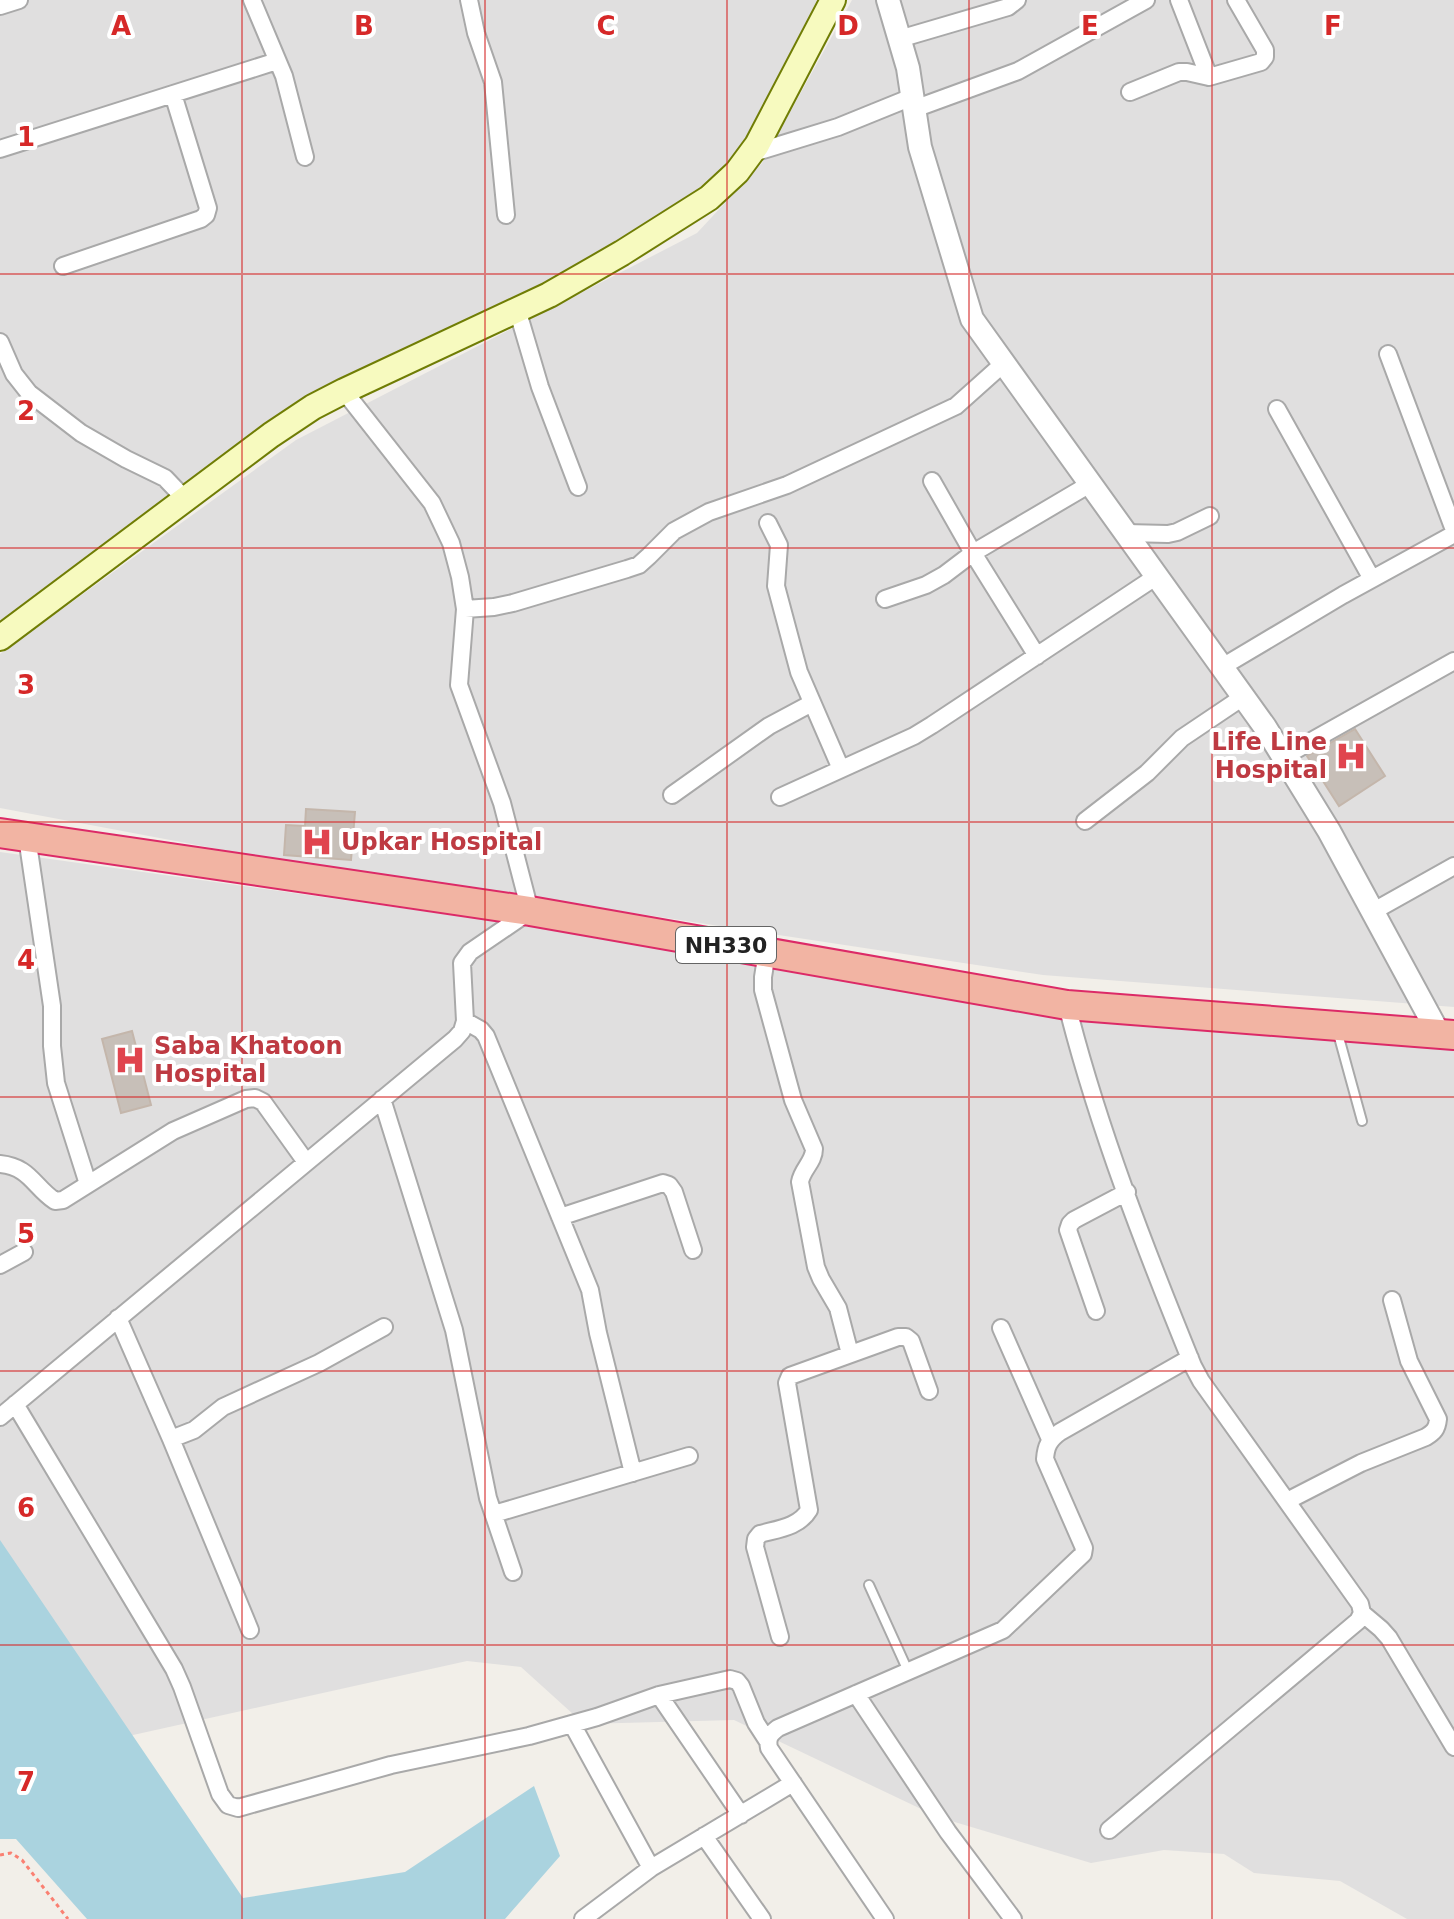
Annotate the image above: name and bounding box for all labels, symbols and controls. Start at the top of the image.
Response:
text: A [111,11,131,41]
text: B [354,11,374,41]
text: C [596,11,616,41]
text: D [837,11,859,41]
text: E [1081,11,1099,41]
text: F [1324,11,1342,41]
text: 1 [17,122,35,152]
text: 2 [17,396,35,426]
text: 3 [17,670,35,700]
place label: Life Line Hospital [1212,728,1327,784]
hospital icon: Life Line Hospital [1334,739,1368,773]
hospital icon: Upkar Hospital [300,825,334,859]
place label: Upkar Hospital [341,828,542,856]
road number: NH330 [676,927,776,963]
text: 4 [17,945,35,975]
place label: Saba Khatoon Hospital [154,1032,343,1088]
hospital icon: Saba Khatoon Hospital [113,1043,147,1077]
text: 5 [17,1219,35,1249]
text: 6 [17,1493,35,1523]
text: 7 [17,1767,35,1797]

